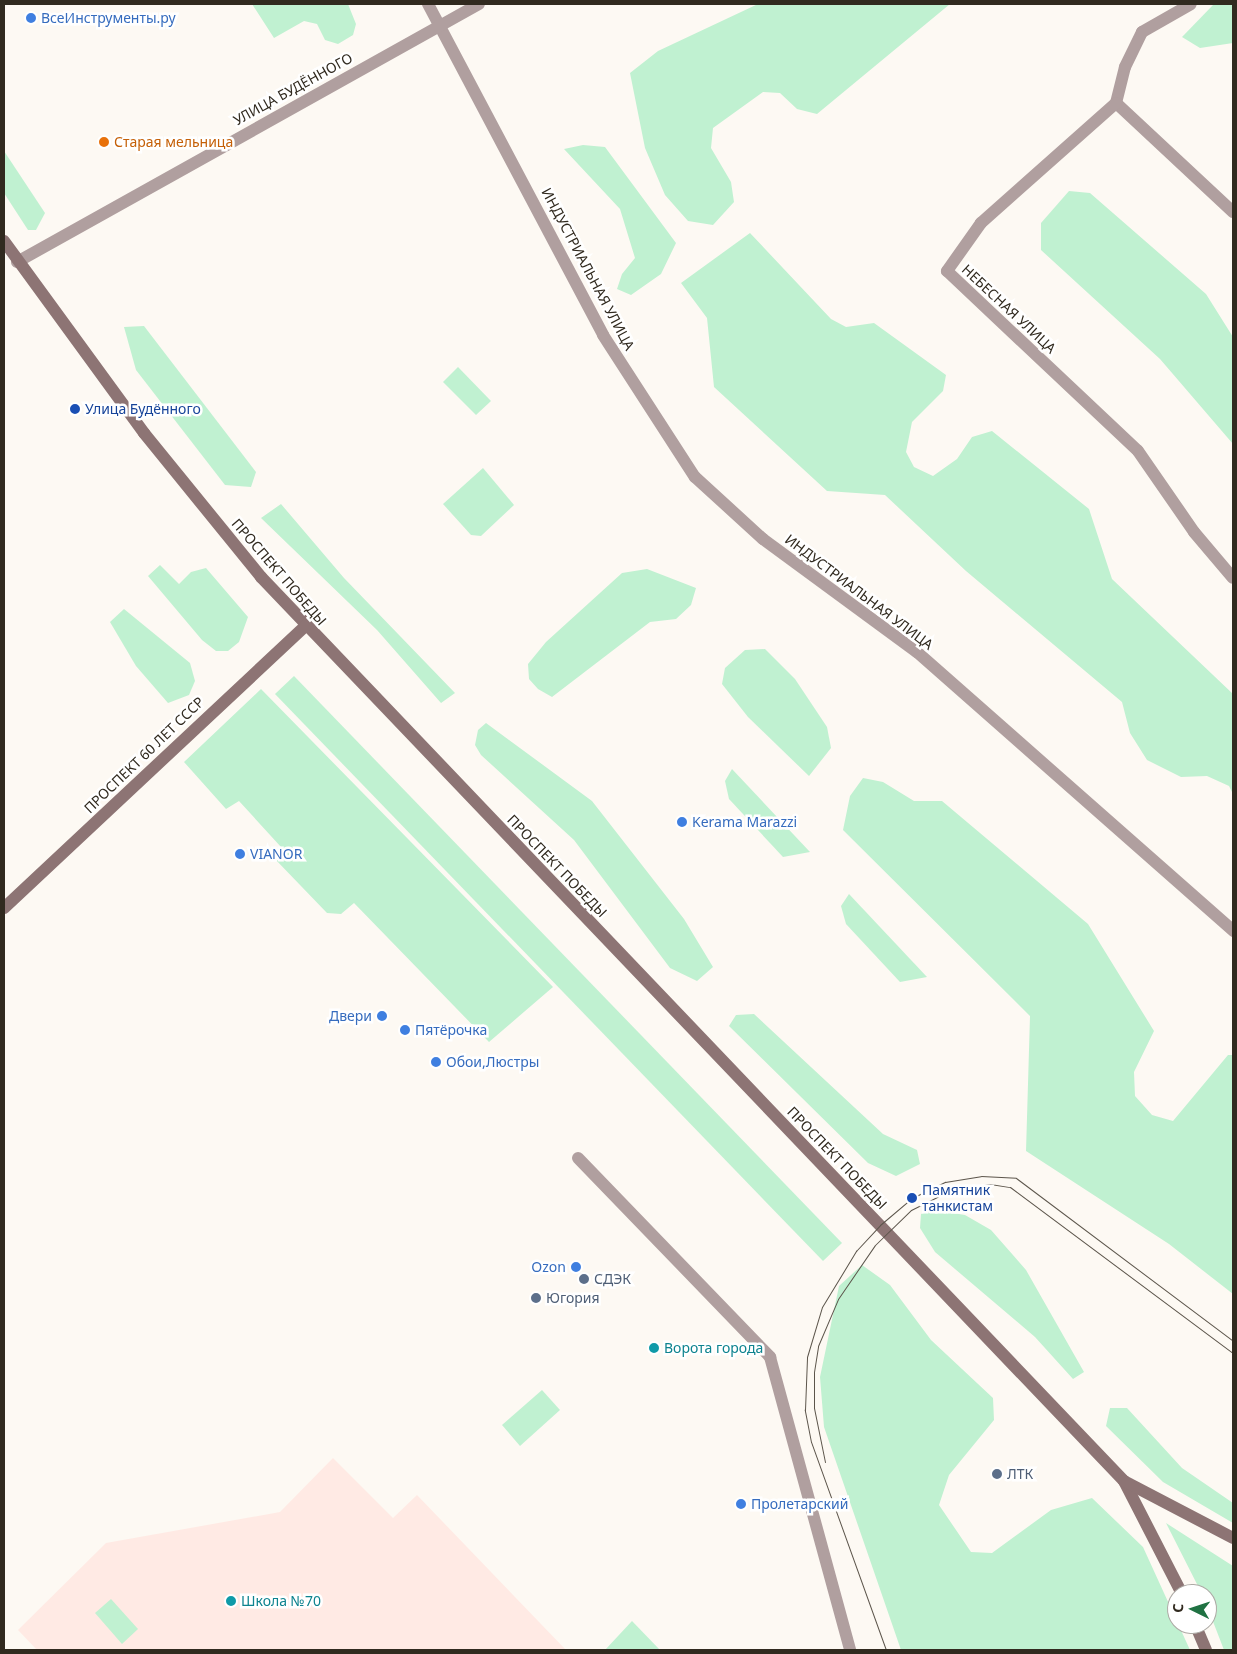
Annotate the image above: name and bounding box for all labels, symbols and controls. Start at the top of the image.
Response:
place label: ВсеИнструменты.ру [41,10,176,26]
marker: ВсеИнструменты.ру [25,12,37,24]
street label: УЛИЦА БУДЁННОГО [231,49,355,129]
place label: Старая мельница [114,134,233,150]
marker: Старая мельница [98,136,110,148]
street label: ИНДУСТРИАЛЬНАЯ УЛИЦА [538,185,638,353]
street label: НЕБЕСНАЯ УЛИЦА [958,261,1060,357]
place label: Улица Будённого [85,401,201,417]
marker: Улица Будённого [69,403,81,415]
street label: ПРОСПЕКТ ПОБЕДЫ [228,515,330,629]
street label: ИНДУСТРИАЛЬНАЯ УЛИЦА [782,531,936,653]
street label: ПРОСПЕКТ 60 ЛЕТ СССР [81,693,207,817]
street label: ПРОСПЕКТ ПОБЕДЫ [504,811,610,921]
place label: Kerama Marazzi [692,814,797,830]
marker: Kerama Marazzi [676,816,688,828]
place label: VIANOR [250,846,302,862]
marker: VIANOR [234,848,246,860]
place label: Двери [329,1008,372,1024]
marker: Двери [376,1010,388,1022]
place label: Пятёрочка [415,1022,487,1038]
marker: Пятёрочка [399,1024,411,1036]
place label: Обои,Люстры [446,1054,539,1070]
marker: Обои,Люстры [430,1056,442,1068]
street label: ПРОСПЕКТ ПОБЕДЫ [784,1103,890,1213]
place label: Памятник танкистам [922,1182,993,1214]
marker: Памятник танкистам [906,1192,918,1204]
place label: Ozon [531,1259,566,1275]
marker: Ozon [570,1261,582,1273]
place label: СДЭК [594,1271,631,1287]
marker: СДЭК [578,1273,590,1285]
place label: Югория [546,1290,600,1306]
marker: Югория [530,1292,542,1304]
place label: Ворота города [664,1340,763,1356]
marker: Ворота города [648,1342,660,1354]
place label: ЛТК [1007,1466,1033,1482]
marker: ЛТК [991,1468,1003,1480]
place label: Пролетарский [751,1496,848,1512]
marker: Пролетарский [735,1498,747,1510]
north arrow [1167,1584,1217,1634]
place label: Школа №70 [241,1593,321,1609]
marker: Школа №70 [225,1595,237,1607]
text: С [1168,1603,1187,1613]

